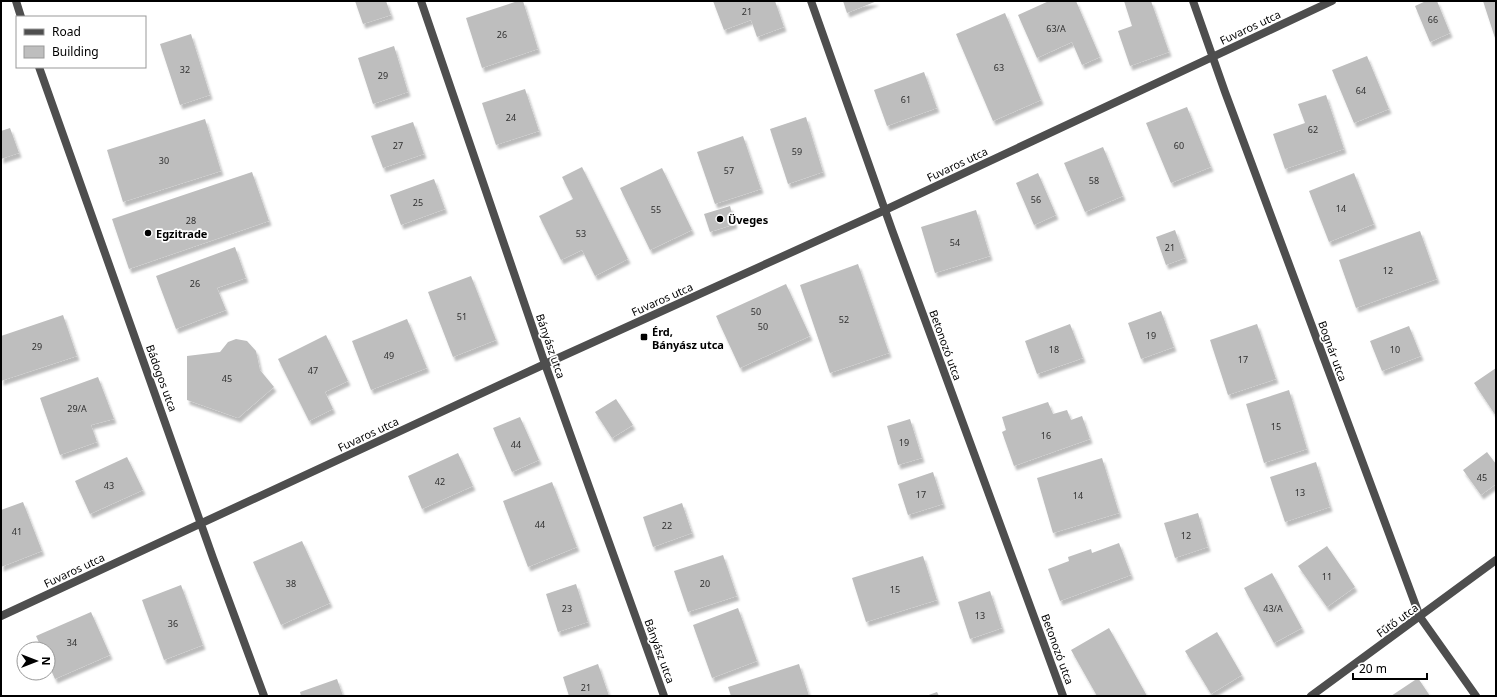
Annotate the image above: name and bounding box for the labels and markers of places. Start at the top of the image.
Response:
place label: Üveges [728,212,769,227]
marker: Üveges [715,214,725,224]
place label: Egzitrade [156,226,208,241]
marker: Egzitrade [143,228,153,238]
place label: Érd, Bányász utca [652,324,724,352]
marker: Érd, Bányász utca [639,332,649,342]

